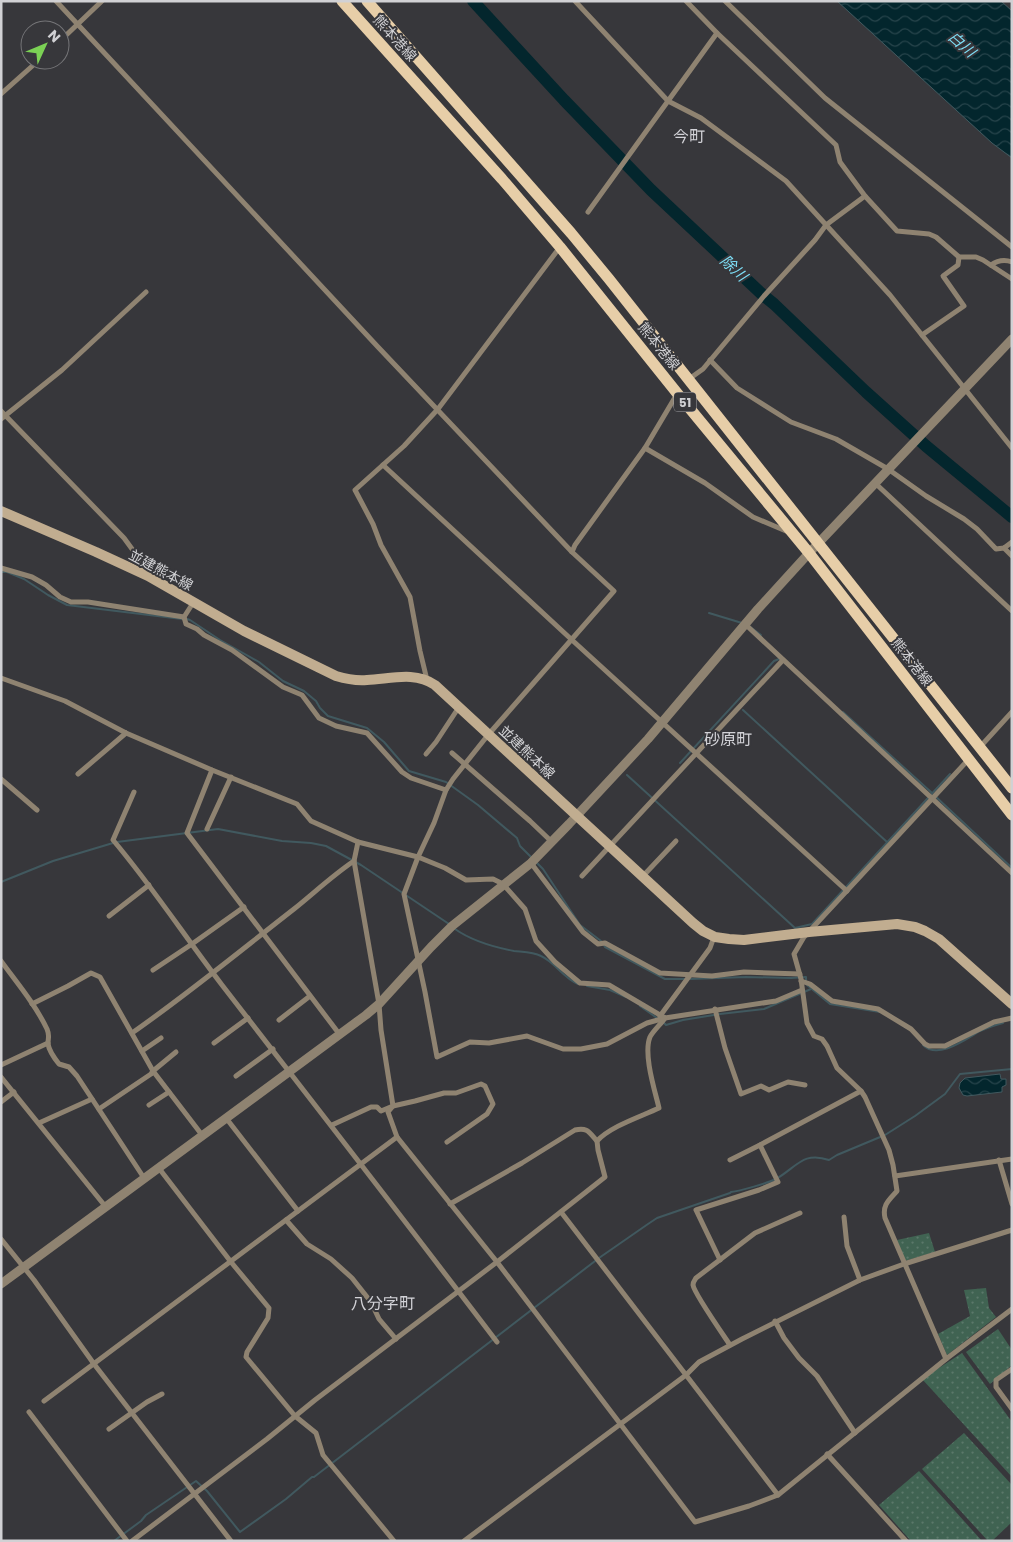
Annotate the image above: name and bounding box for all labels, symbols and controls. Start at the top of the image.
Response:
street label: 熊本港線 [369,11,421,65]
north arrow [20,20,70,70]
text: N [44,25,65,47]
water label: 白川 [944,26,982,63]
district label: 今町 [673,125,705,148]
water label: 除川 [716,250,754,287]
street label: 熊本港線 [634,318,684,374]
road number: 51 [674,392,696,412]
street label: 並建熊本線 [125,545,197,595]
street label: 熊本港線 [887,634,937,690]
street label: 並建熊本線 [495,721,559,783]
district label: 砂原町 [704,728,752,751]
district label: 八分字町 [351,1292,415,1315]

